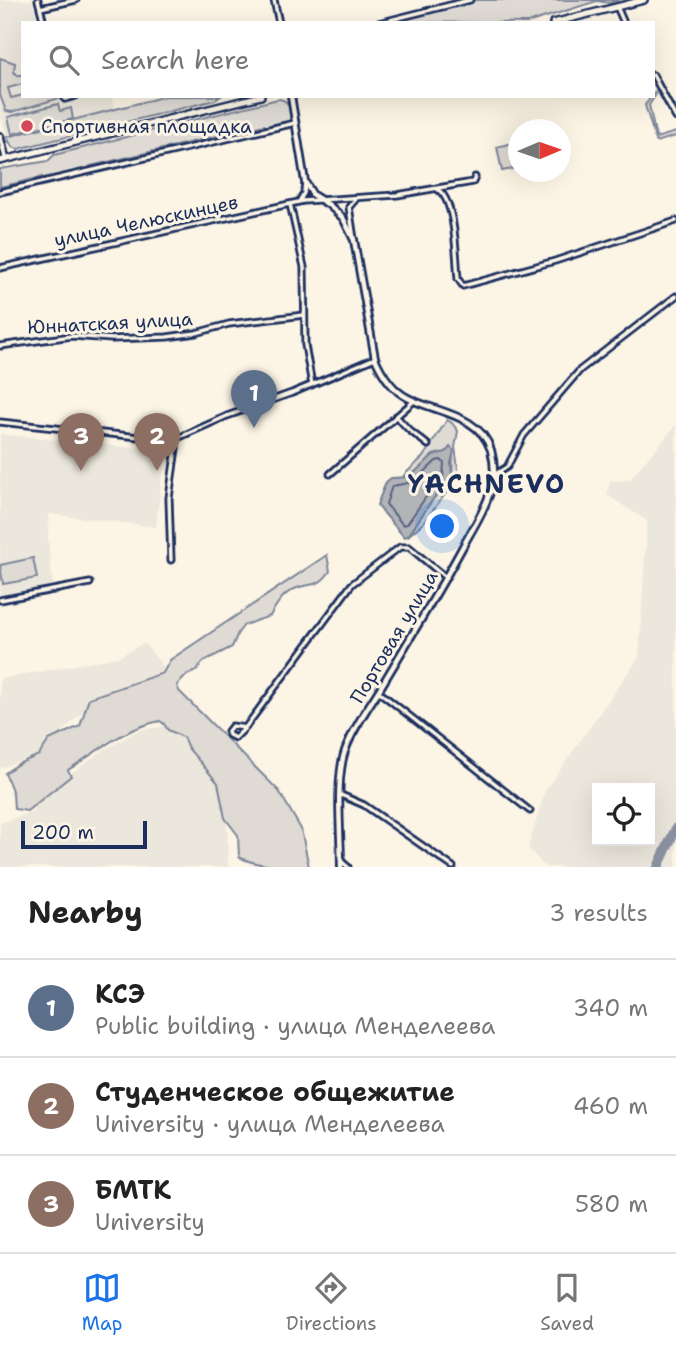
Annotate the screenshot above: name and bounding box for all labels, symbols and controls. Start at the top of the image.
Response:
search box [21,21,655,98]
icon: search [45,41,83,79]
text: Search here [101,42,250,77]
place label: Спортивная площадка [41,114,252,139]
marker: Спортивная площадка [19,118,35,134]
north arrow [508,119,571,182]
street label: улица Челюскинцев [52,189,240,253]
street label: Юннатская улица [27,306,193,340]
pin: 1 [231,370,277,428]
pin: 3 [58,413,104,471]
pin: 2 [134,413,180,471]
district label: YACHNEVO [408,466,566,501]
your location [425,509,459,543]
street label: Портовая улица [344,566,444,708]
map controls [592,783,655,846]
button: locate [592,783,655,846]
scale bar [21,818,147,850]
text: 200 m [32,820,94,845]
text: Nearby [28,892,143,933]
text: 3 results [549,898,648,928]
text: КСЭ [95,976,145,1011]
text: 1 [46,993,56,1023]
text: 340 m [573,993,648,1023]
text: Public building · улица Менделеева [95,1011,495,1041]
text: Студенческое общежитие [95,1074,455,1109]
text: 2 [43,1091,59,1121]
text: 460 m [573,1091,648,1121]
text: University · улица Менделеева [95,1109,445,1139]
text: БМТК [95,1172,171,1207]
text: 3 [43,1189,59,1219]
text: 580 m [575,1189,648,1219]
text: University [95,1207,205,1237]
tab: Map [82,1269,122,1336]
tab: Directions [286,1269,377,1336]
tab: Saved [540,1269,594,1336]

